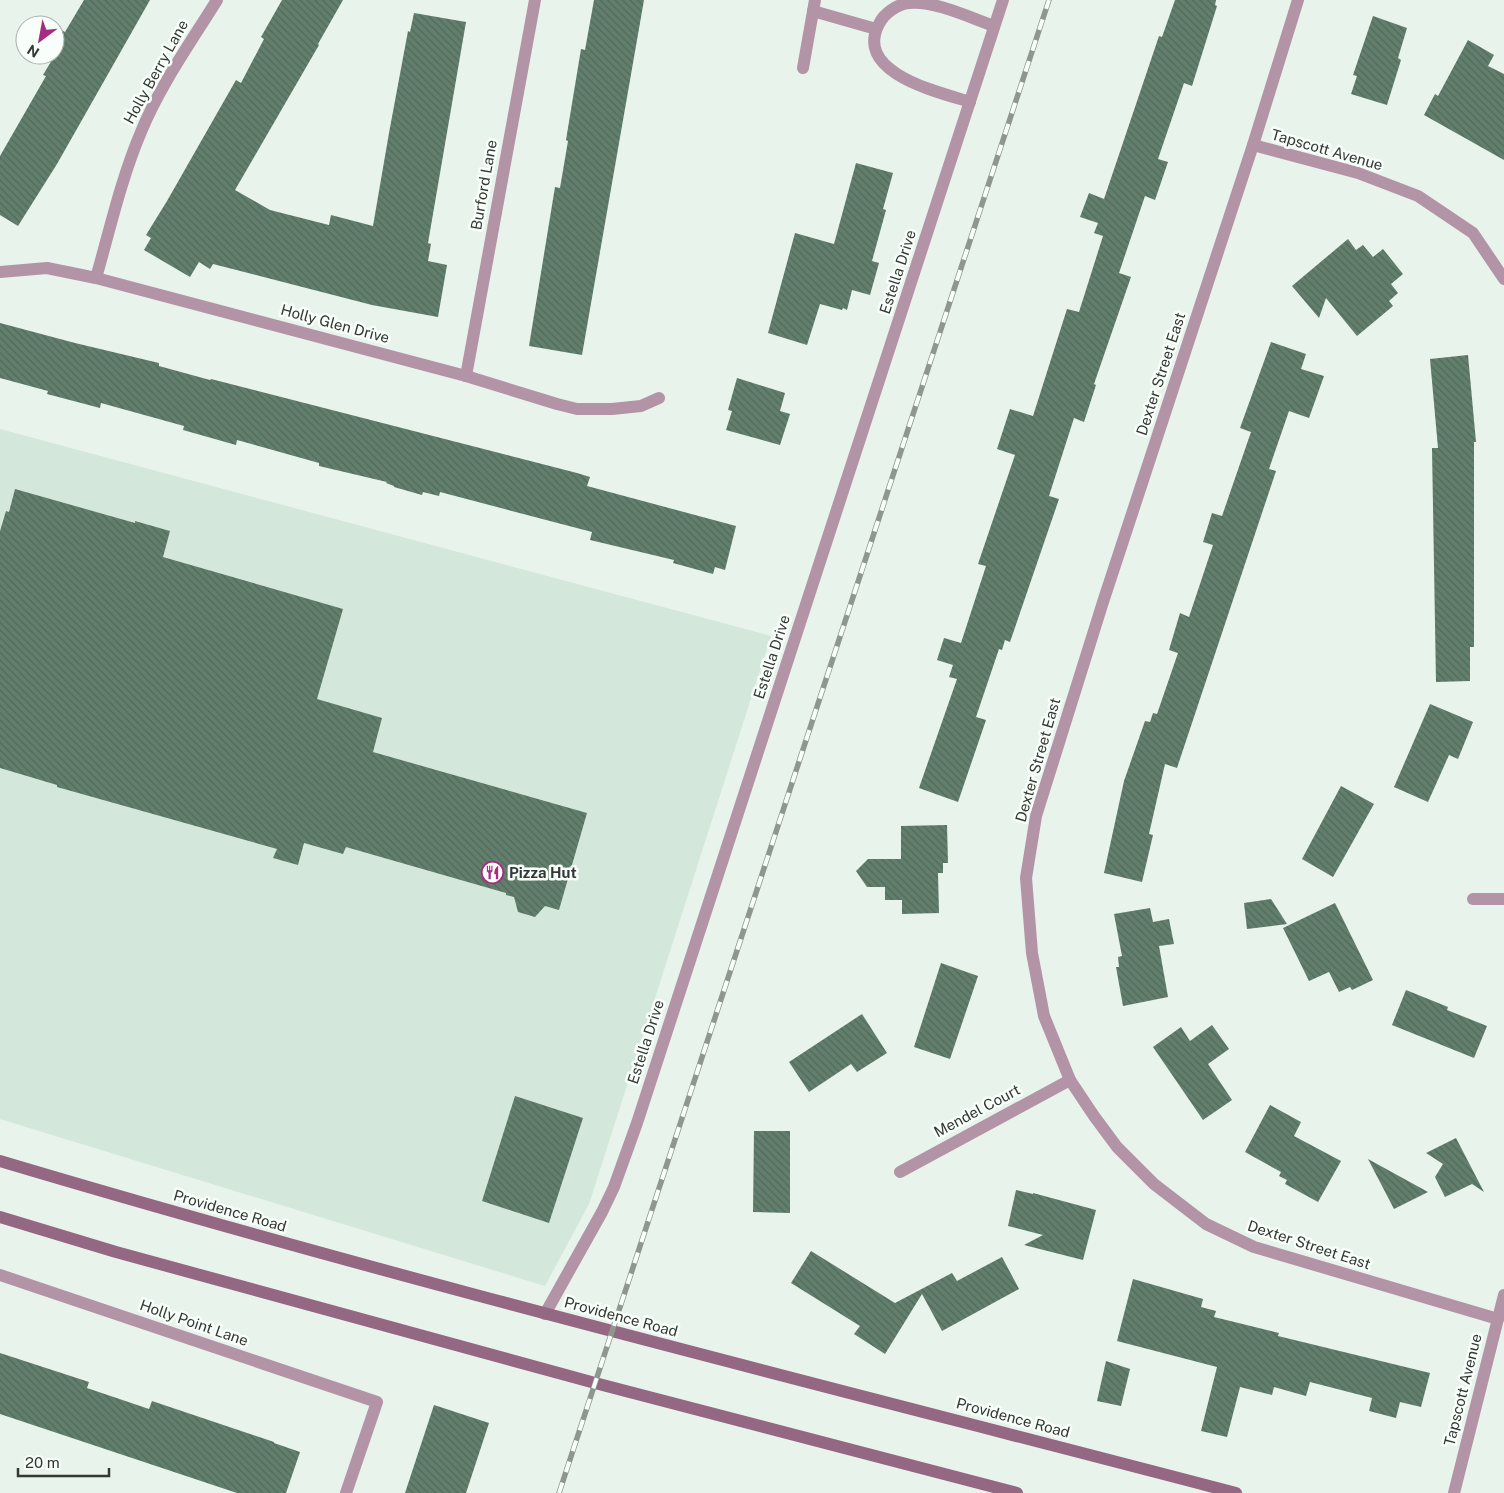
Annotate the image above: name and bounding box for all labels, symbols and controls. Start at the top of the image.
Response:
north arrow [15,15,65,65]
street label: Holly Berry Lane [120,17,191,127]
text: N [24,41,42,61]
street label: Tapscott Avenue [1269,125,1385,174]
street label: Burford Lane [467,138,500,231]
street label: Estella Drive [876,228,919,316]
street label: Holly Glen Drive [279,301,391,346]
street label: Dexter Street East [1133,310,1188,437]
street label: Estella Drive [750,613,793,701]
street label: Dexter Street East [1012,696,1063,824]
restaurant icon: Pizza Hut [481,861,505,885]
place label: Pizza Hut [509,864,577,881]
street label: Estella Drive [624,998,667,1086]
street label: Mendel Court [931,1081,1023,1140]
street label: Providence Road [172,1186,289,1235]
street label: Dexter Street East [1246,1217,1373,1272]
street label: Providence Road [563,1293,680,1340]
street label: Holly Point Lane [138,1296,251,1349]
street label: Tapscott Avenue [1440,1332,1485,1448]
street label: Providence Road [955,1394,1072,1441]
scale bar [18,1446,109,1478]
text: 20 m [25,1454,60,1471]

